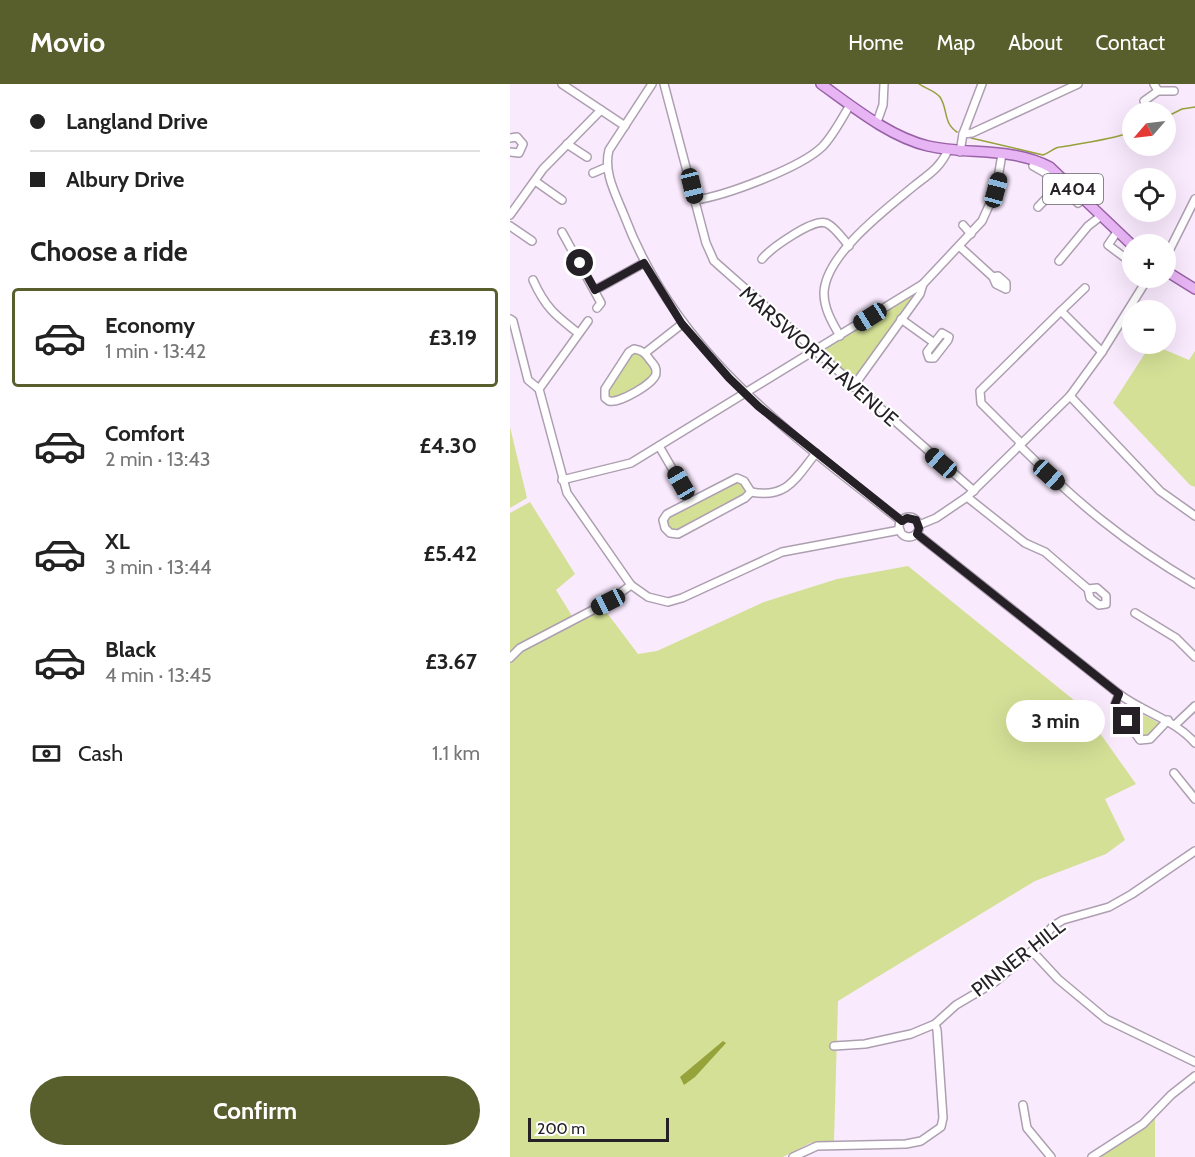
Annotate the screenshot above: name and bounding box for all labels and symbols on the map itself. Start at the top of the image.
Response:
north arrow [1122,102,1176,156]
car [679,166,705,206]
car [983,170,1009,210]
road number: A404 [1043,174,1103,204]
route start [566,249,593,276]
street label: MARSWORTH AVENUE [735,281,903,431]
car [850,300,890,334]
car [922,444,960,482]
car [1030,456,1068,494]
car [664,463,698,503]
car [588,586,628,618]
callout: 3 min [1007,700,1106,742]
route end [1113,707,1140,734]
street label: PINNER HILL [967,914,1069,1002]
scale bar [528,1115,669,1142]

